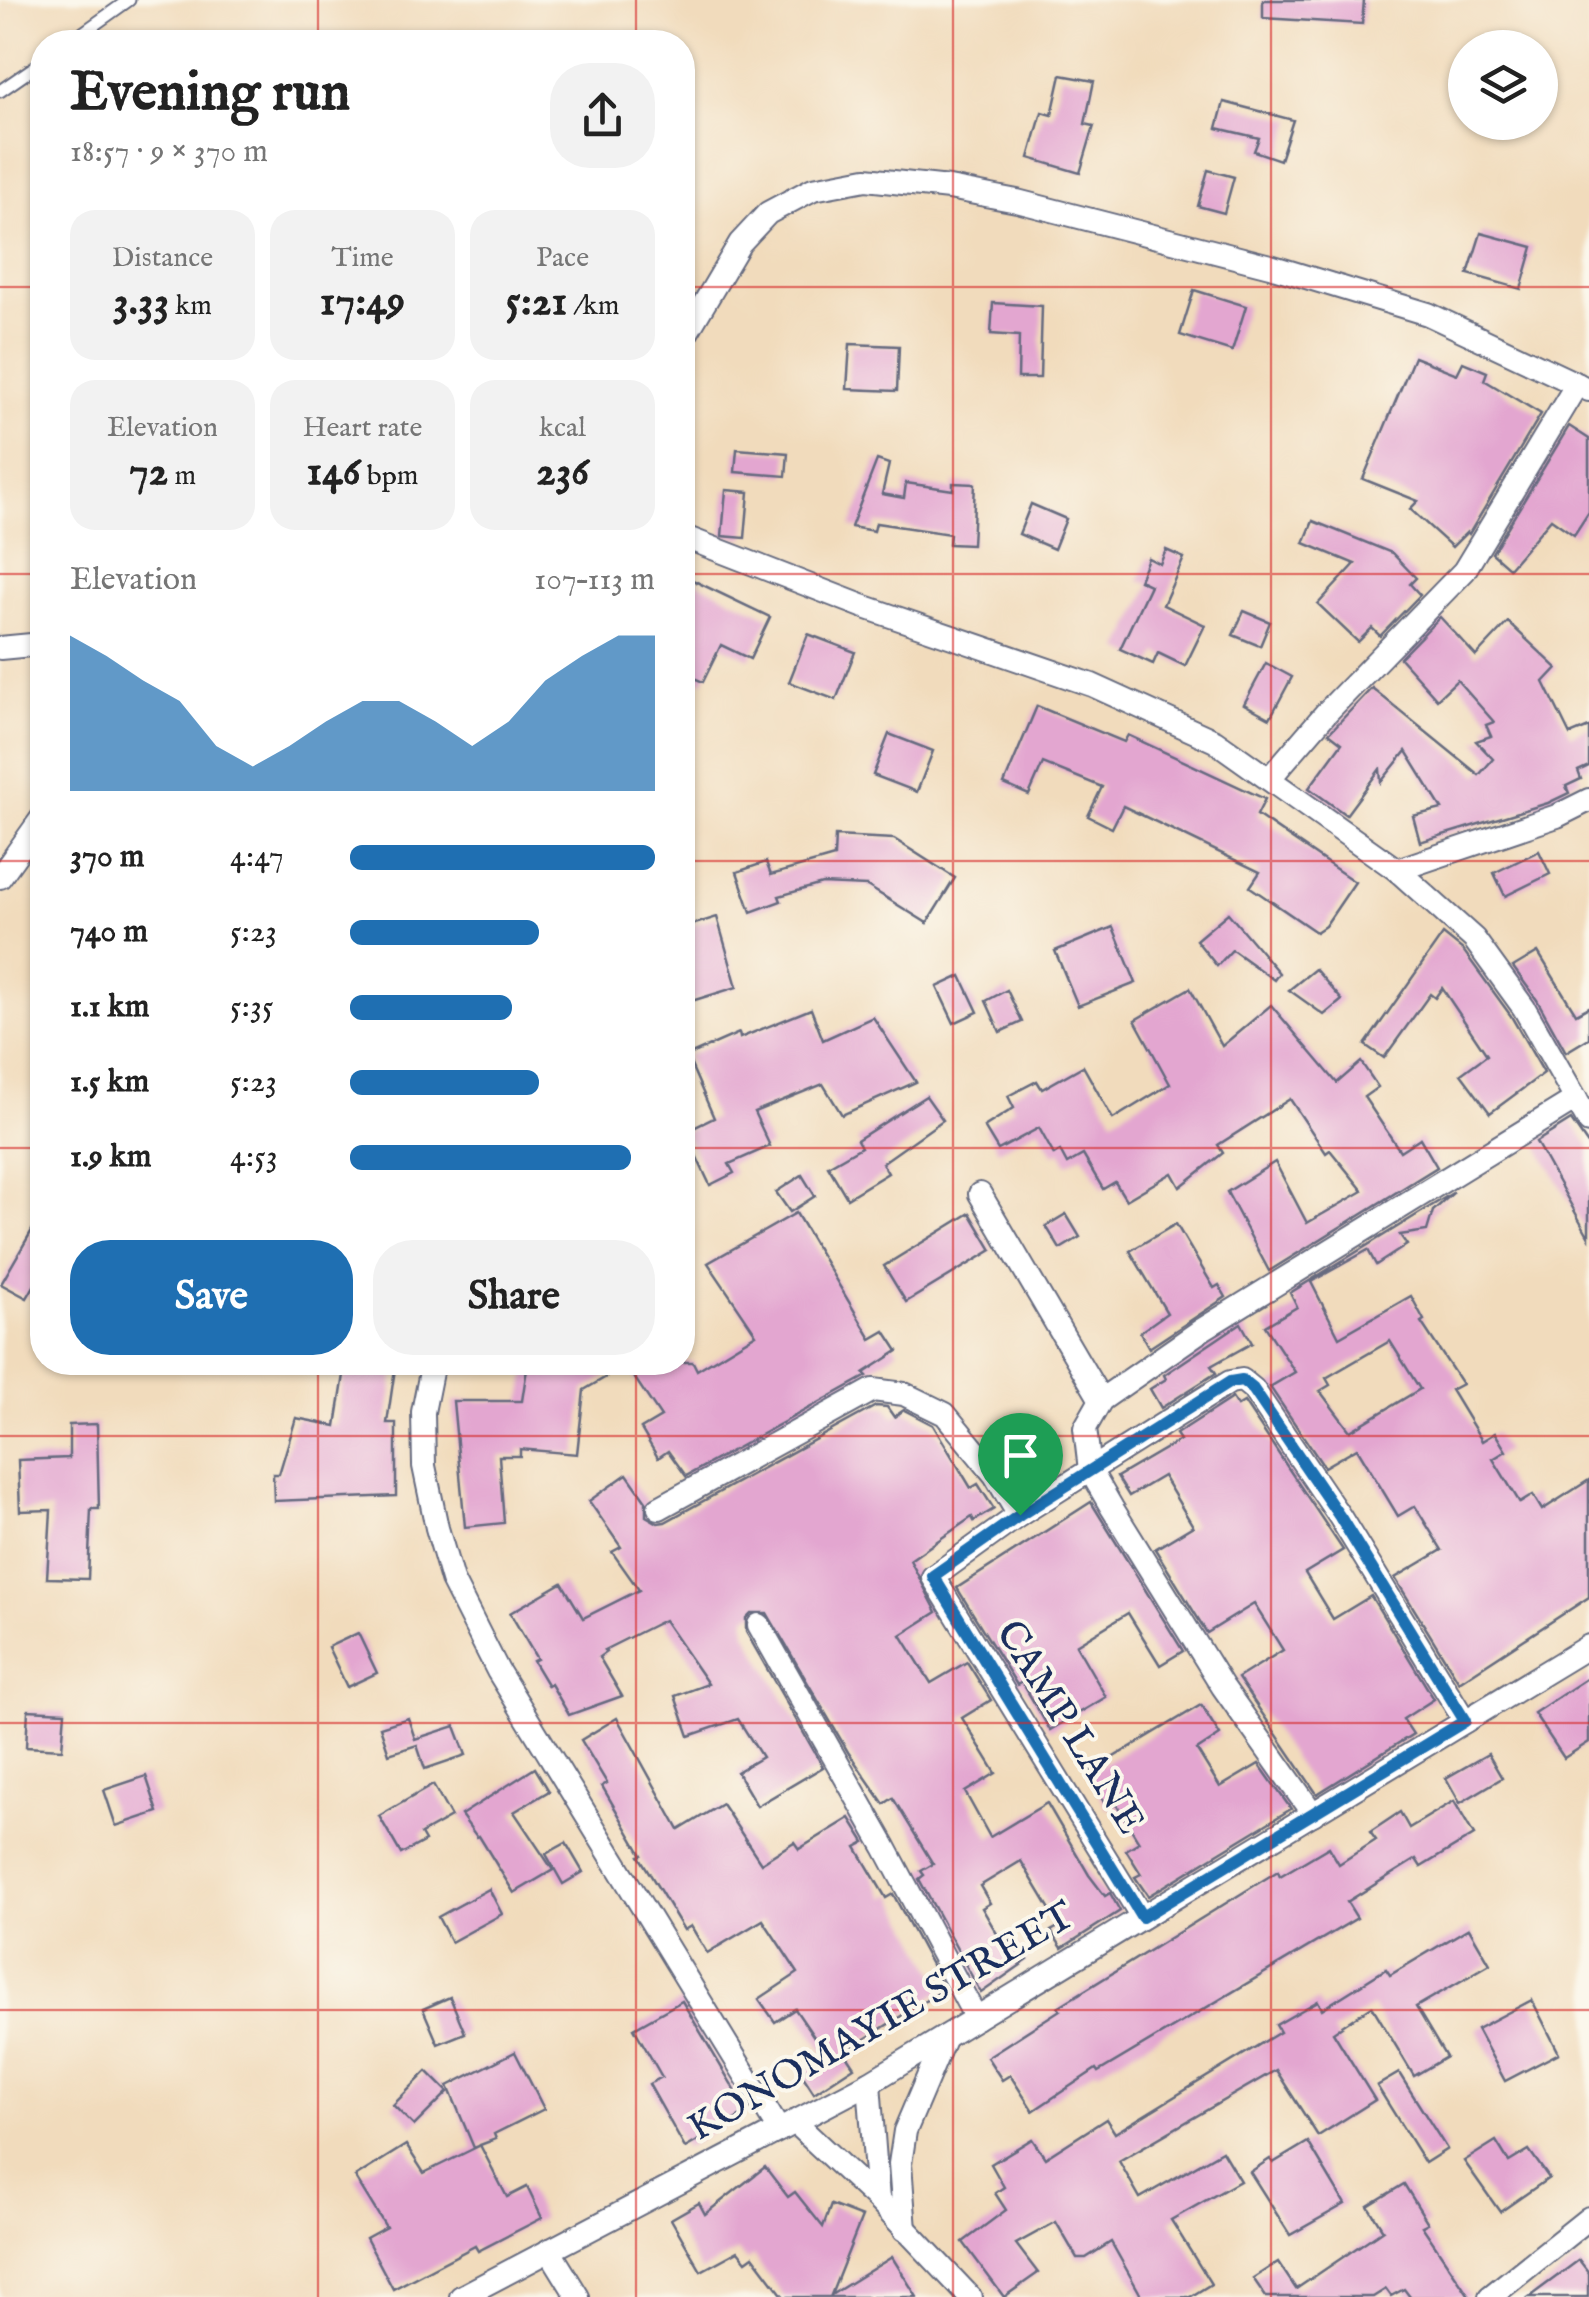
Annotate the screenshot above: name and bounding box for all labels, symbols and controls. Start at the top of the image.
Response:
map controls [1448,30,1558,140]
button: layers [1448,30,1558,140]
text: Evening run [70,59,350,129]
button: share [550,63,655,168]
text: 18:57 · 9 × 370 m [70,132,268,173]
text: Distance [112,241,213,276]
text: Time [331,241,394,276]
text: Pace [536,241,589,276]
text: 3.33 [113,276,169,329]
text: 17:49 [320,276,405,329]
text: 5:21 [506,276,567,329]
text: km [169,289,212,324]
text: /km [567,289,619,324]
text: Elevation [107,411,218,446]
text: Heart rate [303,411,422,446]
text: kcal [539,411,586,446]
text: 72 [129,446,168,499]
text: 146 [307,446,361,499]
text: 236 [536,446,589,499]
text: m [168,459,196,494]
text: bpm [361,459,418,494]
text: Elevation [70,560,197,601]
text: 107–113 m [534,560,655,601]
text: 370 m [70,837,144,878]
text: 4:47 [230,837,284,878]
text: 740 m [70,912,148,953]
text: 5:23 [230,912,277,953]
text: 1.1 km [70,987,150,1028]
text: 5:35 [230,987,274,1028]
text: 1.5 km [70,1062,149,1103]
text: 5:23 [230,1062,277,1103]
text: 1.9 km [70,1137,152,1178]
text: 4:53 [230,1137,278,1178]
button: Save [70,1240,353,1355]
button: Share [373,1240,655,1355]
pin [978,1413,1063,1516]
icon: arrive [993,1428,1048,1483]
street label: CAMP LANE [983,1612,1155,1844]
street label: KONOMAYIE STREET [680,1891,1084,2155]

